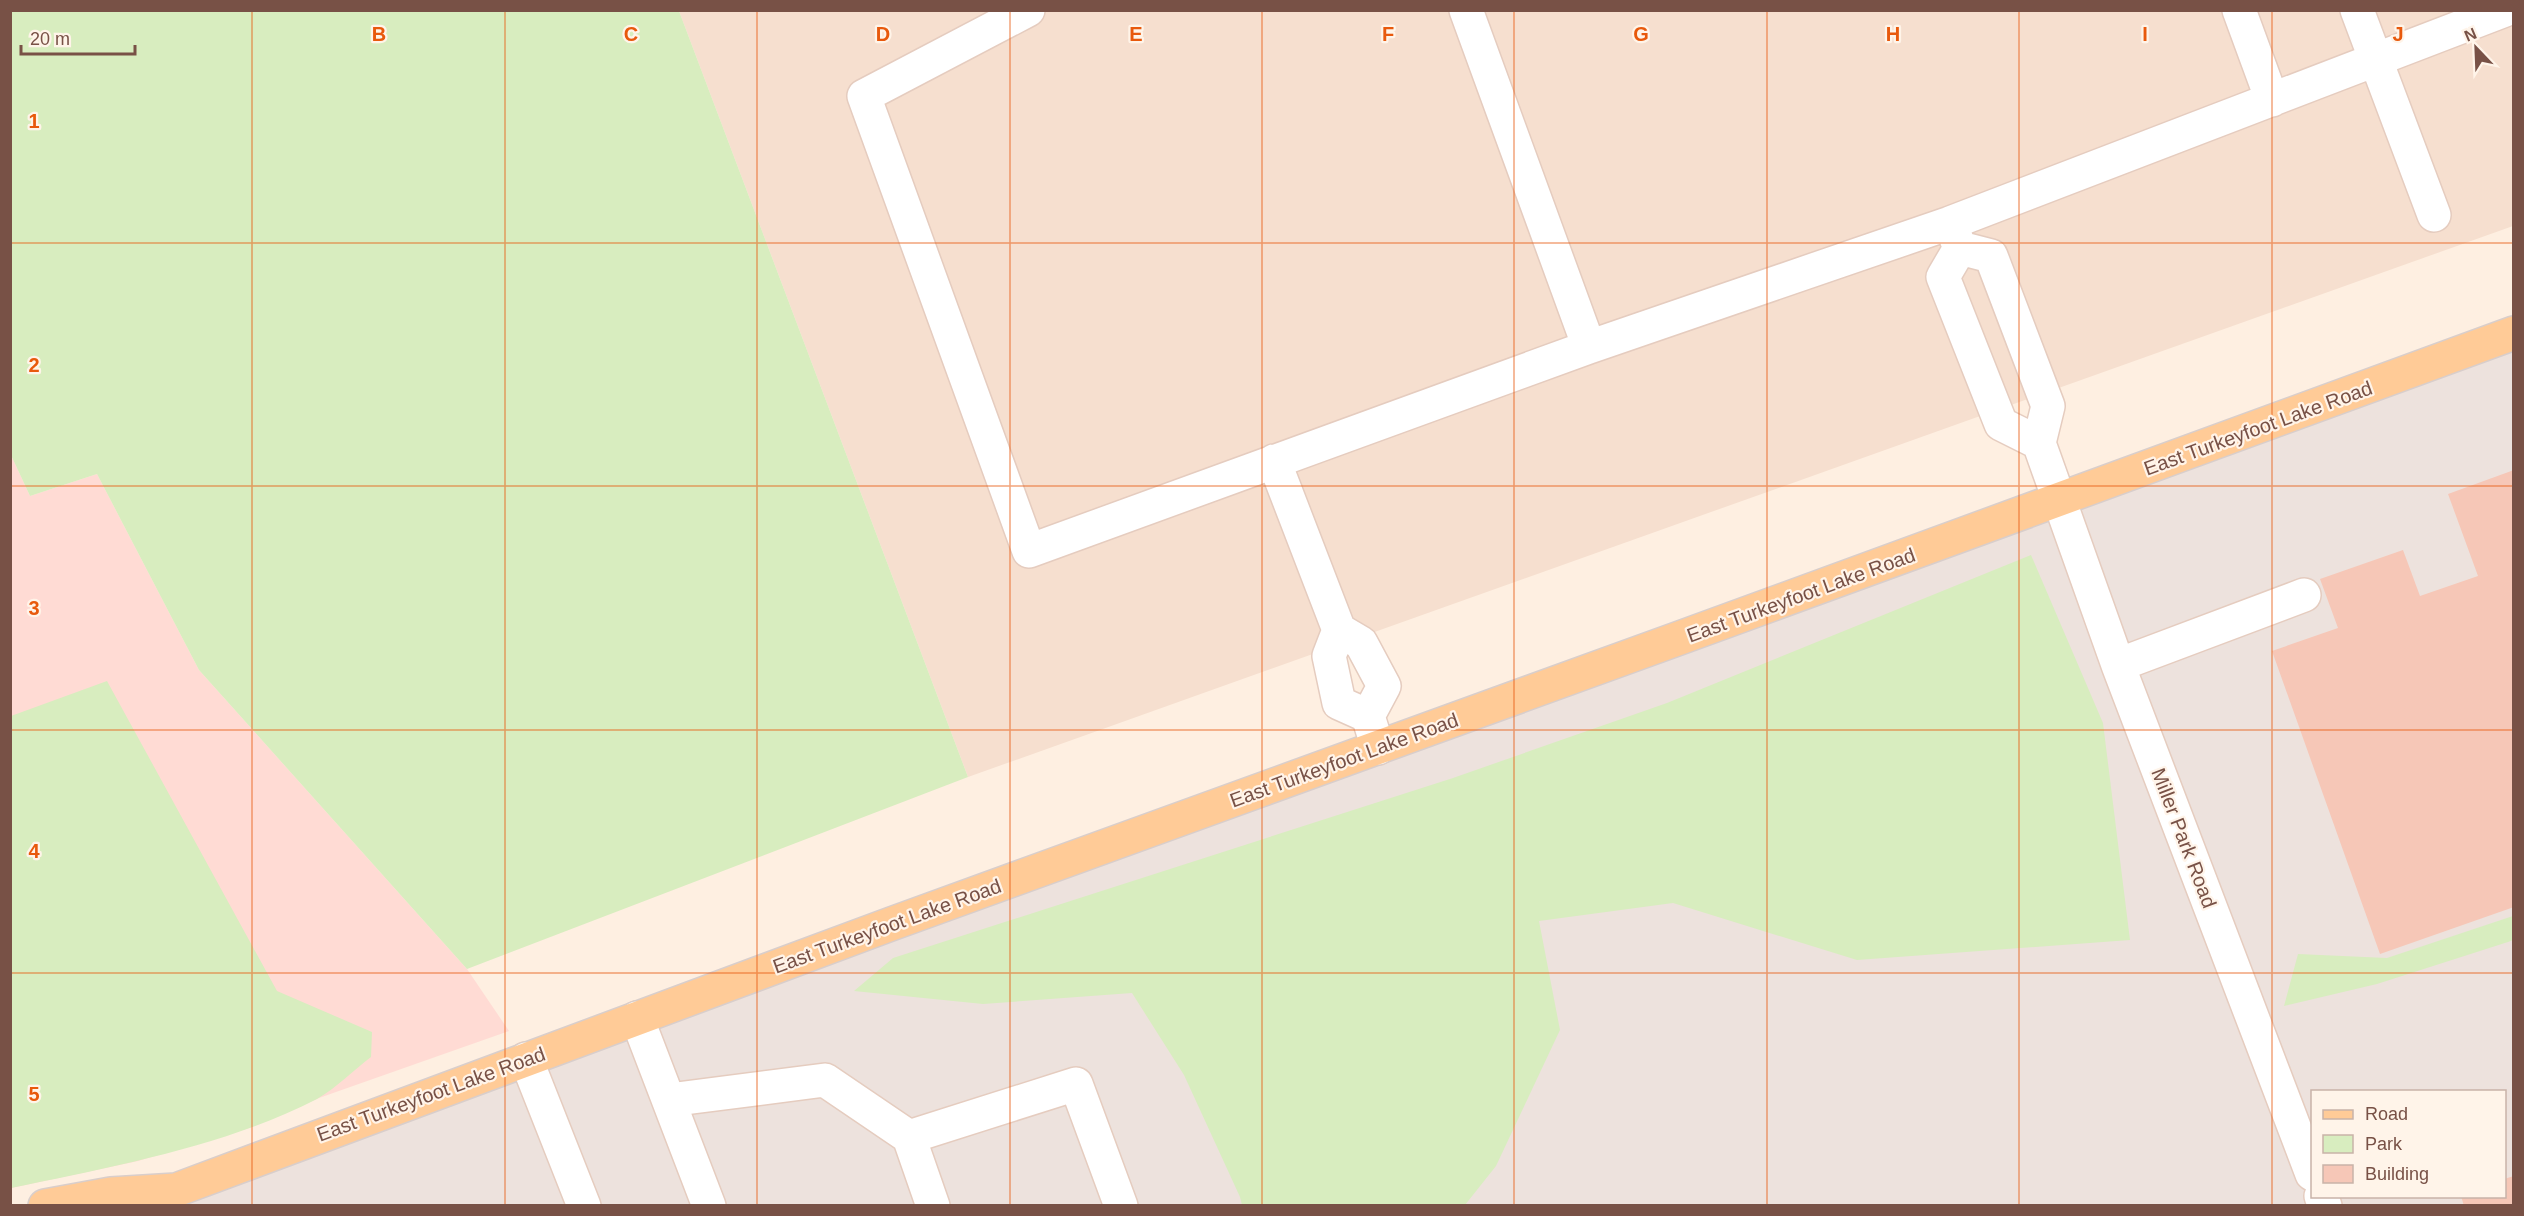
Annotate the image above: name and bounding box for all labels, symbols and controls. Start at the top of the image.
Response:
scale bar [21,18,135,56]
north arrow [2446,18,2506,78]
text: B [372,23,386,45]
text: C [624,23,638,45]
text: D [876,23,890,45]
text: E [1129,23,1143,45]
text: F [1382,23,1394,45]
text: G [1633,23,1649,45]
text: H [1886,23,1900,45]
text: I [2142,23,2148,45]
text: J [2392,23,2404,45]
text: N [2462,25,2479,45]
text: 20 m [30,29,70,49]
text: 1 [28,110,40,132]
text: 2 [28,354,40,376]
street label: East Turkeyfoot Lake Road [2141,376,2375,480]
street label: East Turkeyfoot Lake Road [1684,543,1918,647]
text: 3 [28,597,40,619]
street label: East Turkeyfoot Lake Road [1227,708,1461,812]
street label: Miller Park Road [2147,765,2221,911]
text: 4 [28,840,40,862]
street label: East Turkeyfoot Lake Road [770,874,1004,978]
street label: East Turkeyfoot Lake Road [314,1042,548,1146]
text: 5 [28,1083,40,1105]
legend [2311,1090,2506,1198]
text: Road [2365,1104,2408,1124]
text: Park [2365,1134,2403,1154]
text: Building [2365,1164,2429,1184]

